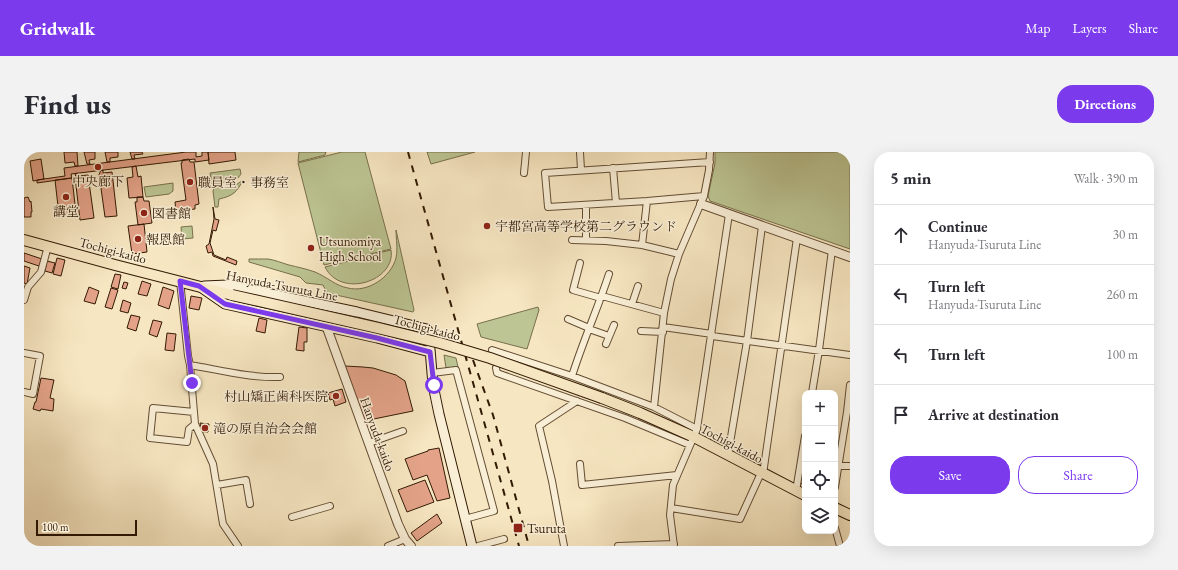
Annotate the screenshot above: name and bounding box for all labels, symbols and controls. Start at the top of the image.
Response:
text: Gridwalk [20,16,95,41]
text: Map [1025,19,1050,37]
text: Layers [1072,19,1107,37]
text: Share [1129,19,1158,37]
button: Directions [1057,85,1154,123]
text: Find us [24,86,111,122]
marker: 中央廊下 [93,162,103,172]
text: 5 min [890,167,931,189]
text: Walk · 390 m [1074,170,1138,187]
place label: 中央廊下 [72,173,124,190]
place label: 職員室・事務室 [198,174,289,191]
marker: 職員室・事務室 [185,177,195,187]
marker: 講堂 [61,192,71,202]
place label: 講堂 [53,203,79,220]
place label: 図書館 [152,205,191,222]
marker: 図書館 [139,208,149,218]
text: Continue [928,217,988,236]
place label: 宇都宮高等学校第二グラウンド [495,218,677,235]
marker: 宇都宮高等学校第二グラウンド [482,221,492,231]
icon: ahead [890,224,912,246]
text: 30 m [1113,226,1138,243]
place label: 報恩館 [146,231,185,248]
street label: Tochigi-kaido [77,233,148,268]
place label: Utsunomiya High School [319,233,382,265]
marker: 報恩館 [133,234,143,244]
text: Hanyuda-Tsuruta Line [928,236,1041,253]
marker: Utsunomiya High School [306,243,316,253]
street label: Hanyuda-Tsuruta Line [225,266,339,305]
text: Turn left [928,277,985,296]
icon: left [890,284,912,306]
text: 260 m [1107,286,1138,303]
text: Hanyuda-Tsuruta Line [928,296,1041,313]
street label: Tochigi-kaido [391,310,462,345]
icon: left [890,344,912,366]
text: Turn left [928,345,985,364]
text: 100 m [1107,346,1138,363]
route end [183,374,201,392]
route start [425,376,443,394]
place label: 村山矯正歯科医院 [224,388,328,405]
map controls [802,390,838,534]
button: + [802,390,838,426]
marker: 村山矯正歯科医院 [331,391,341,401]
street label: Hanyuda-kaido [356,395,399,473]
icon: arrive [890,404,912,426]
text: Arrive at destination [928,405,1059,424]
place label: 滝の原自治会会館 [213,420,317,437]
street label: Tochigi-kaido [697,420,766,467]
marker: 滝の原自治会会館 [200,423,210,433]
button: − [802,426,838,462]
button: Save [890,456,1010,494]
button: Share [1018,456,1138,494]
button: locate [802,462,838,498]
button: layers [802,498,838,534]
scale bar [36,518,137,537]
text: 100 m [42,520,69,534]
place label: Tsuruta [527,520,567,537]
marker: Tsuruta [512,522,524,534]

